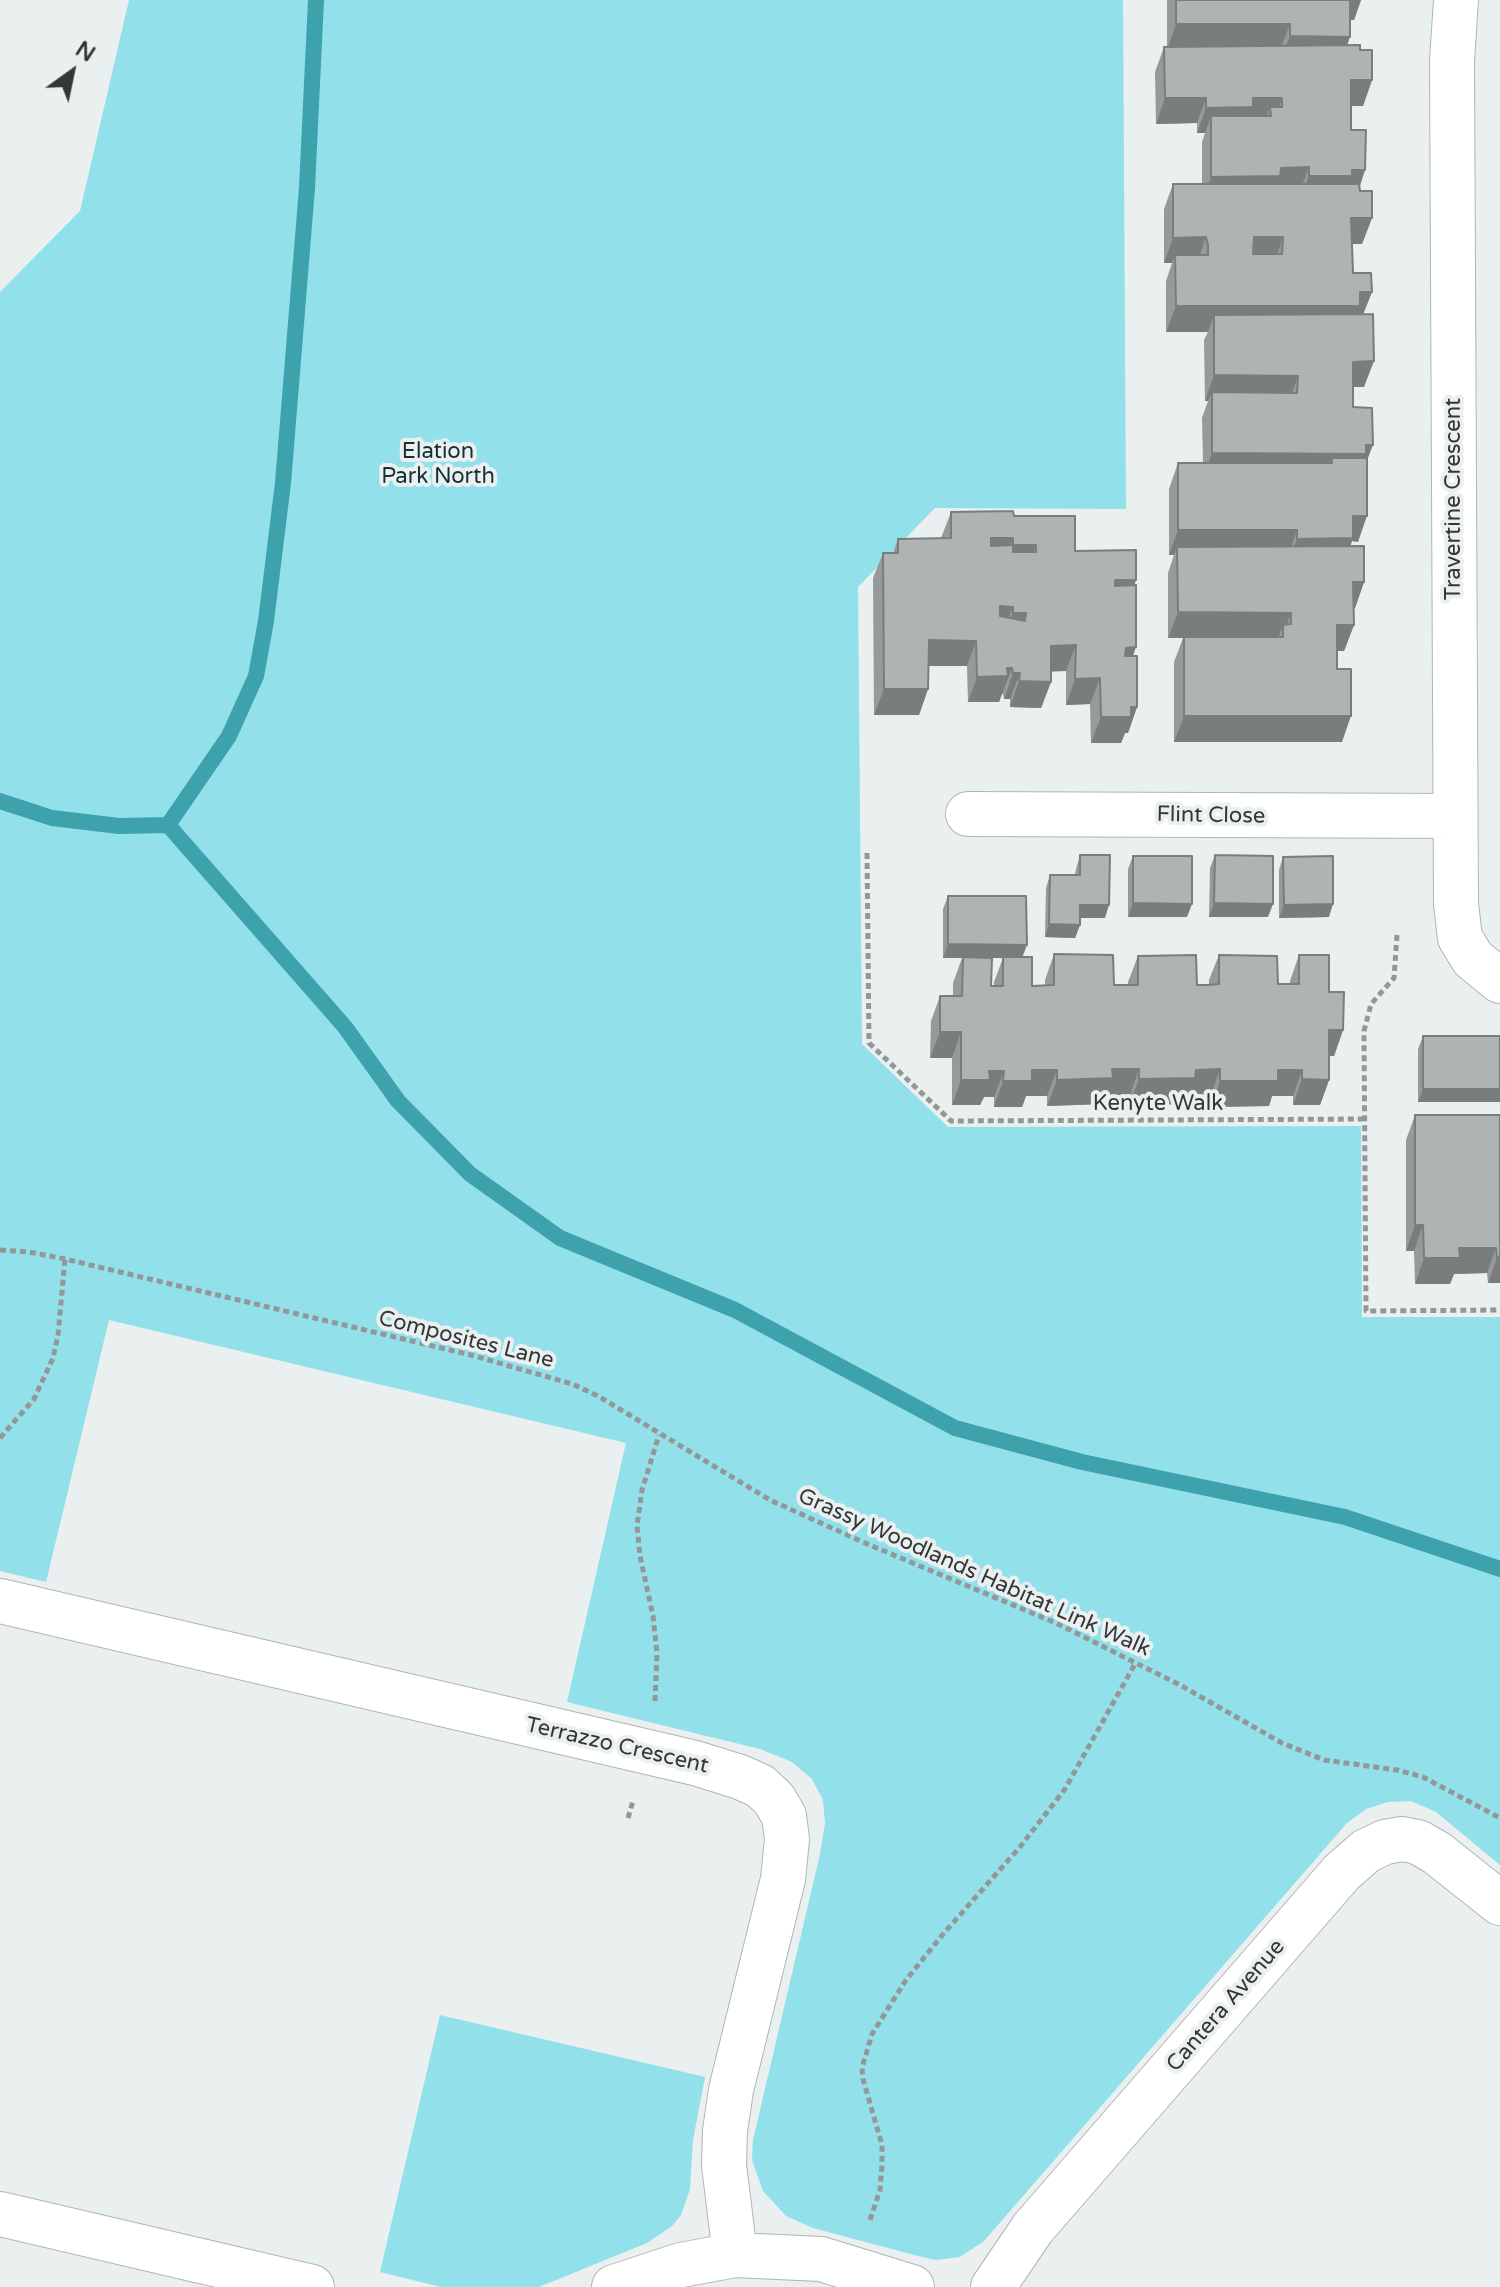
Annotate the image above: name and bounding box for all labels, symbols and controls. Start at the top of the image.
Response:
north arrow [32,32,112,112]
text: N [71,36,100,68]
street label: Travertine Crescent [1441,398,1467,600]
park label: Elation Park North [381,439,495,490]
street label: Flint Close [1156,802,1266,830]
street label: Kenyte Walk [1093,1091,1223,1117]
street label: Composites Lane [376,1305,556,1375]
street label: Grassy Woodlands Habitat Link Walk [794,1483,1154,1663]
street label: Terrazzo Crescent [523,1712,711,1780]
street label: Cantera Avenue [1161,1934,1291,2078]

